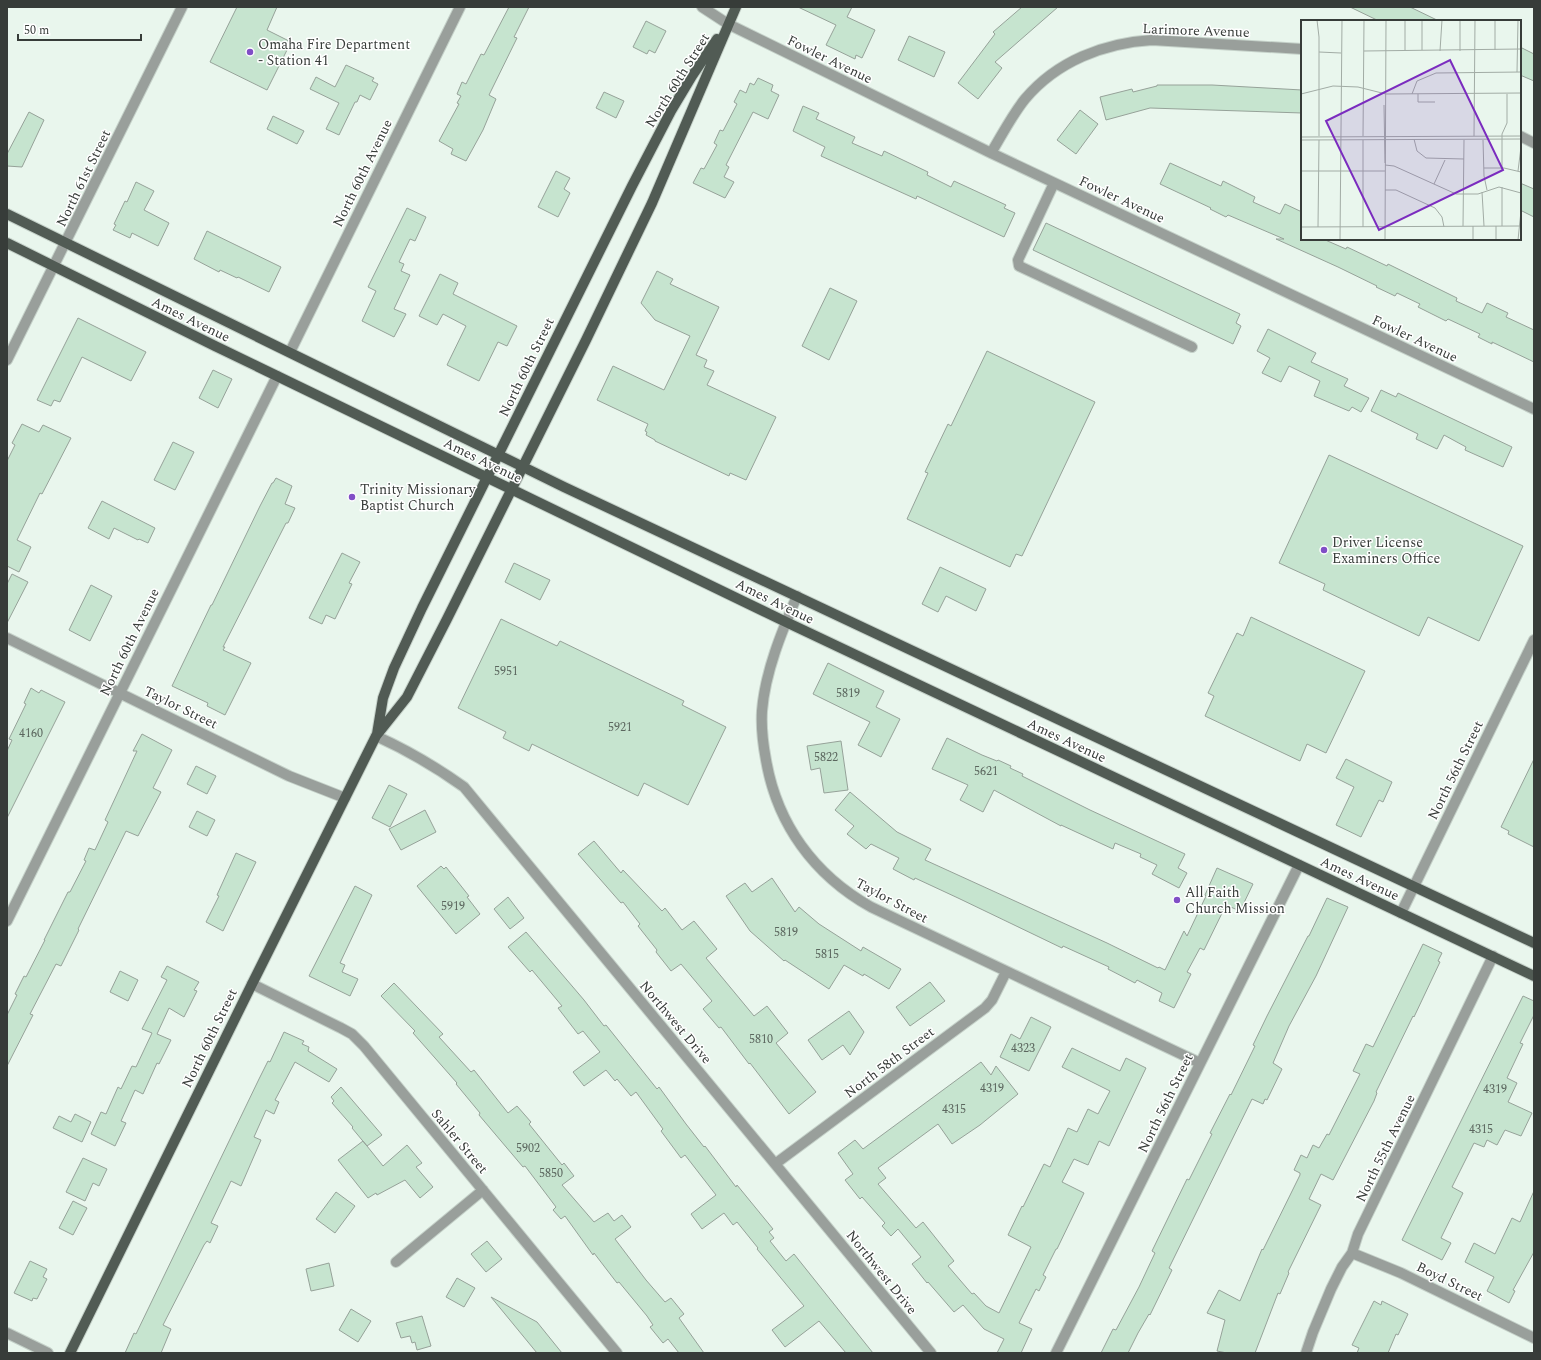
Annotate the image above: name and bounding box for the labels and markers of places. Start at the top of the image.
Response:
place label: Omaha Fire Department - Station 41 [258,34,410,71]
marker: Omaha Fire Department - Station 41 [245,47,255,57]
place label: Trinity Missionary Baptist Church [360,479,477,516]
marker: Trinity Missionary Baptist Church [347,492,357,502]
place label: Driver License Examiners Office [1332,532,1440,569]
marker: Driver License Examiners Office [1319,545,1329,555]
place label: All Faith Church Mission [1185,882,1285,919]
marker: All Faith Church Mission [1172,895,1182,905]

